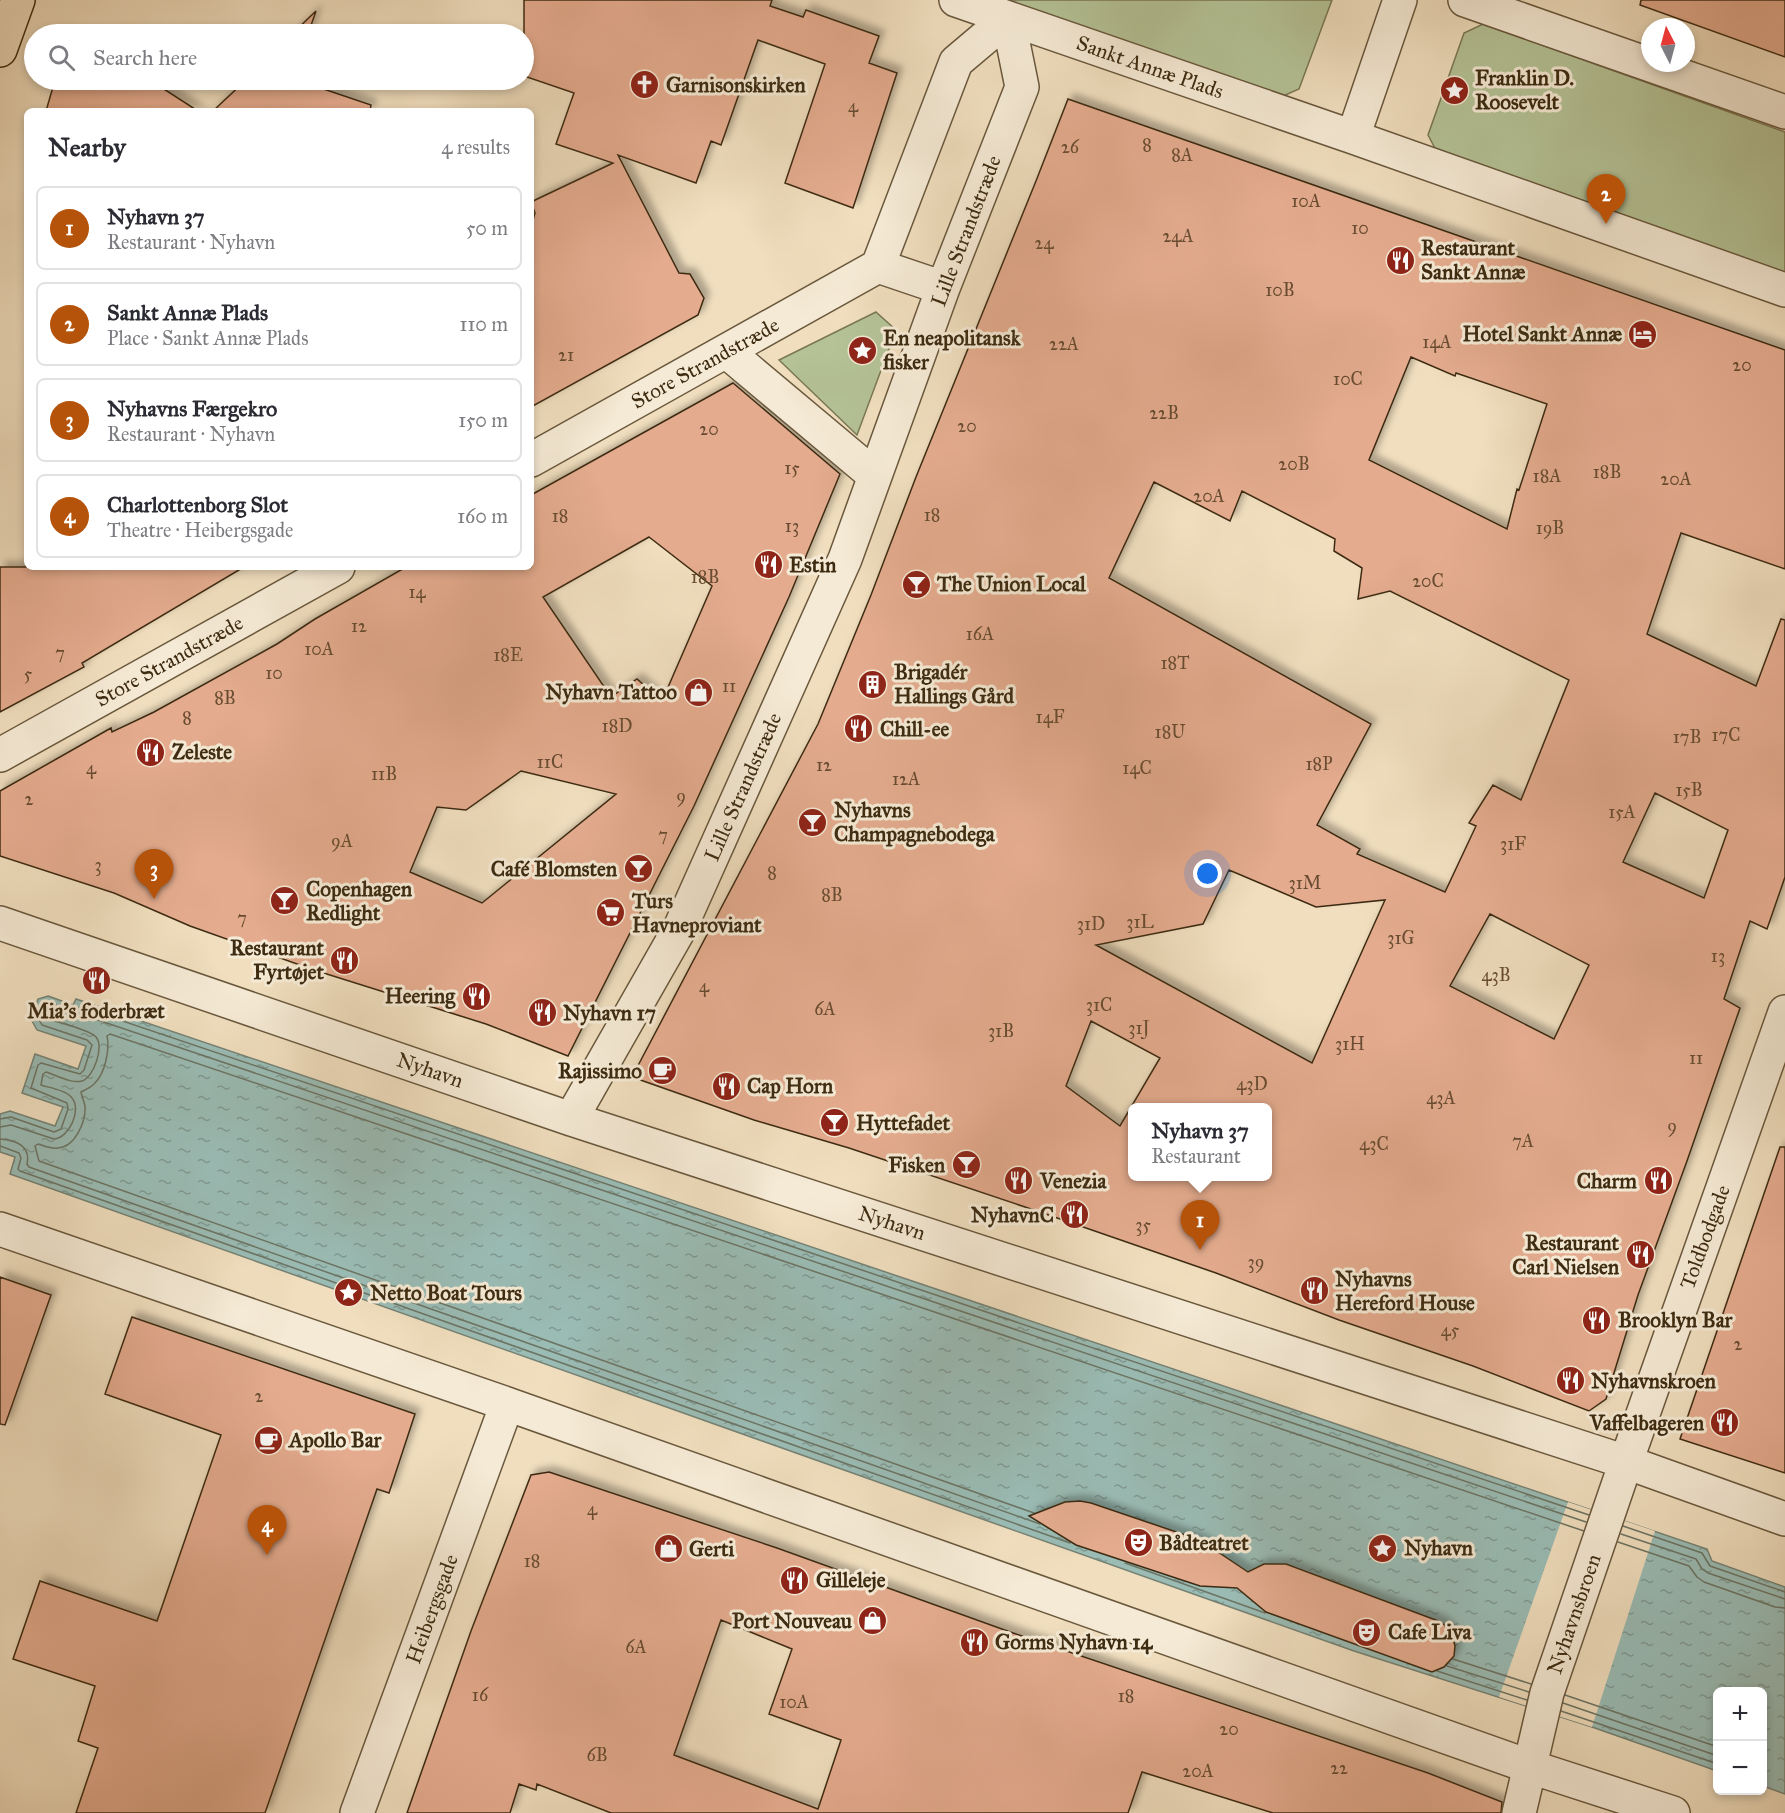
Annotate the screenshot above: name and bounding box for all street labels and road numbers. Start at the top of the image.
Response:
street label: Sankt Annæ Plads [1073,30,1227,104]
street label: Lille Strandstræde [925,151,1007,310]
street label: Store Strandstræde [626,311,784,414]
street label: Store Strandstræde [90,609,248,712]
street label: Lille Strandstræde [699,708,787,865]
street label: Nyhavn [393,1046,467,1094]
street label: Toldbodgade [1674,1181,1736,1293]
street label: Nyhavn [855,1200,929,1246]
street label: Heibergsgade [400,1550,464,1667]
street label: Nyhavnsbroen [1541,1551,1607,1677]

